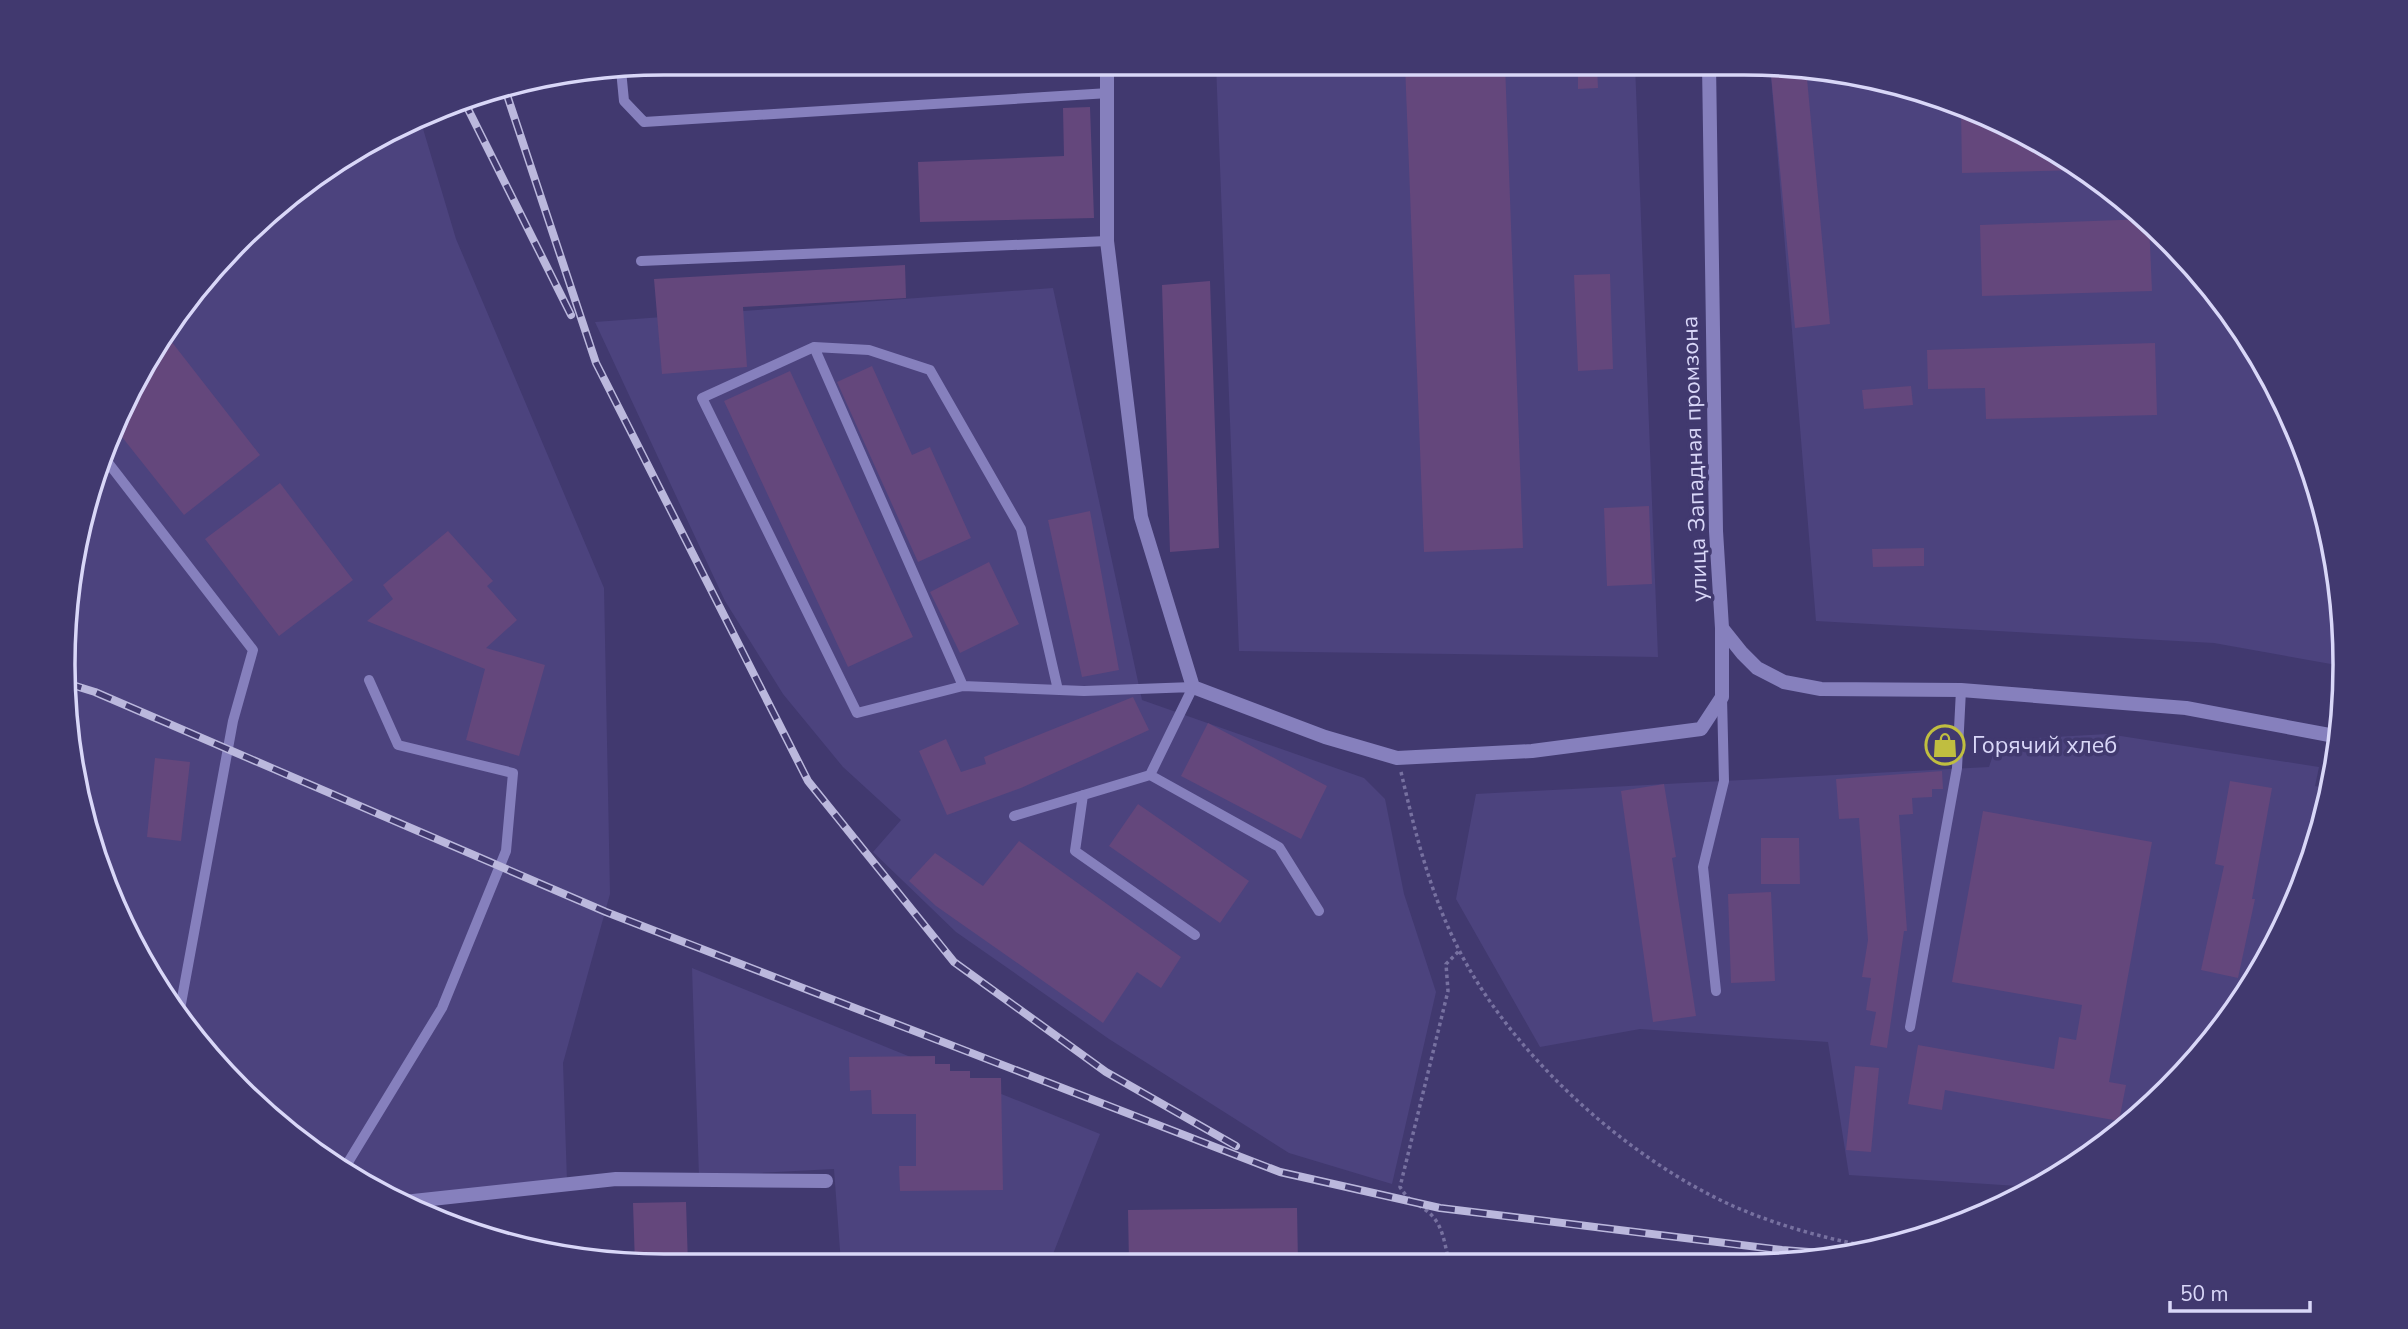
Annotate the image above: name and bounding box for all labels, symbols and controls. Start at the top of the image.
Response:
street label: улица Западная промзона [1674,315,1715,603]
shop icon: Горячий хлеб [1924,724,1966,766]
place label: Горячий хлеб [1972,730,2117,761]
scale bar [2170,1270,2310,1314]
text: 50 m [2180,1280,2229,1308]

